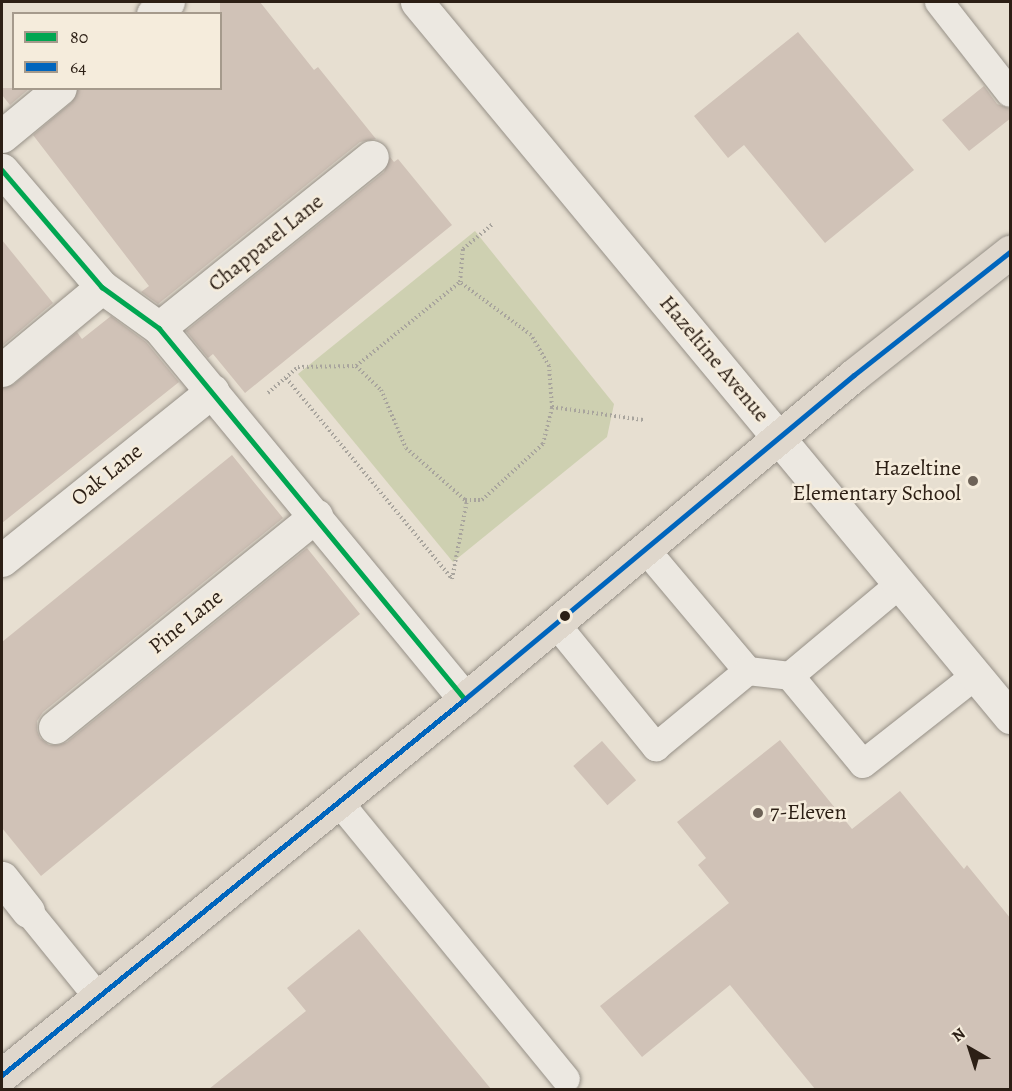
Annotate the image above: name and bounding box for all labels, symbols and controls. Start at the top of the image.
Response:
legend [12,12,222,90]
text: 80 [70,25,88,49]
text: 64 [70,55,86,79]
street label: Chapparel Lane [203,189,329,297]
street label: Hazeltine Avenue [653,290,775,428]
street label: Oak Lane [66,438,148,512]
place label: Hazeltine Elementary School [793,455,961,506]
marker: Hazeltine Elementary School [966,474,980,488]
street label: Pine Lane [144,584,228,660]
unlabelled marker [559,610,571,622]
place label: 7-Eleven [770,800,847,826]
marker: 7-Eleven [751,806,765,820]
north arrow [940,1019,1000,1079]
text: N [947,1023,970,1047]

